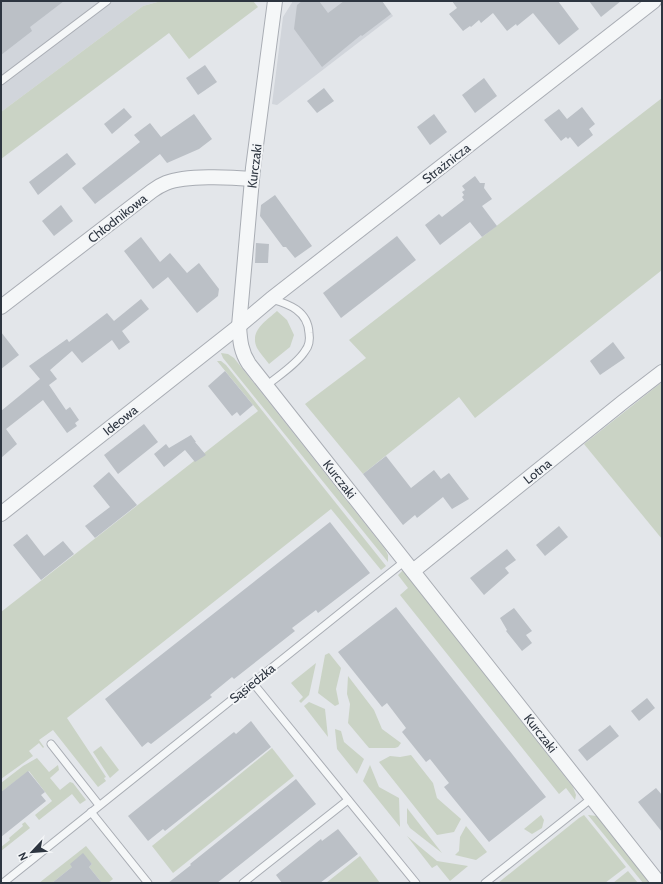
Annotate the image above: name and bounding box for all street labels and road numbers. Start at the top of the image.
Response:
street label: Strażnicza [419,139,474,187]
street label: Kurczaki [243,143,265,189]
street label: Chłodnikowa [84,189,150,246]
street label: Ideowa [99,401,141,439]
street label: Lotna [520,454,555,487]
street label: Kurczaki [320,456,360,502]
street label: Sąsiedzka [226,659,279,706]
street label: Kurczaki [521,710,561,756]

